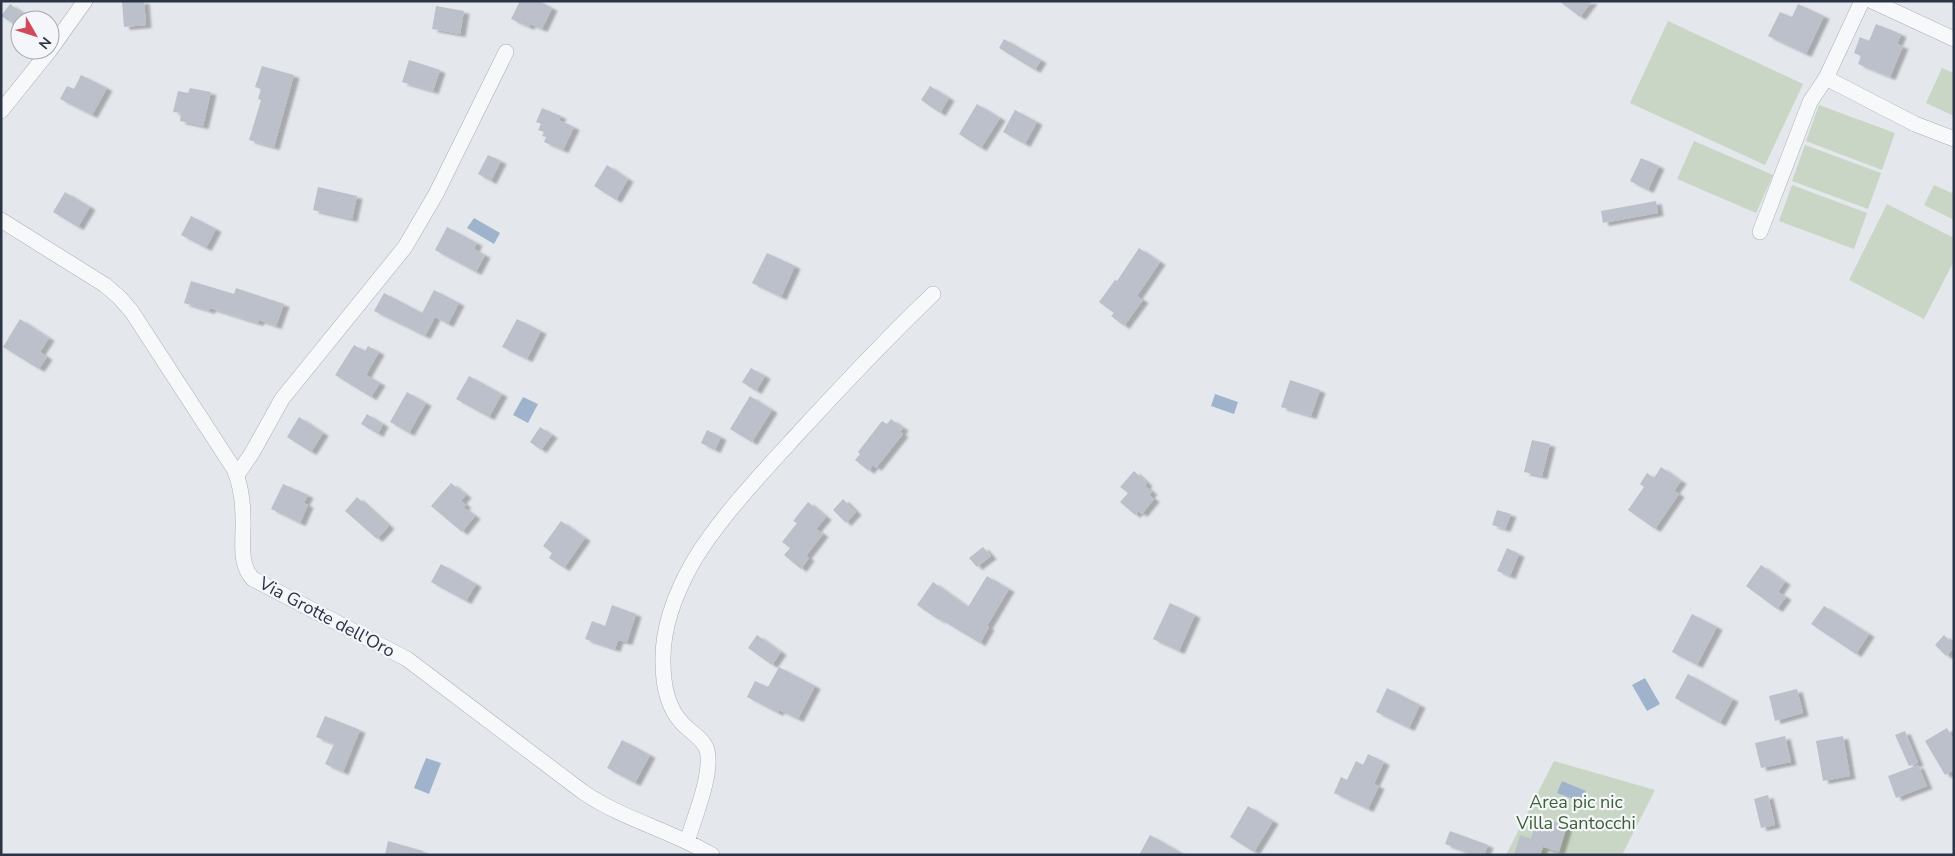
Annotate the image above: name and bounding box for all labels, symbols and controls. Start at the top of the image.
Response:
north arrow [10,10,60,60]
text: N [34,33,55,53]
street label: Via Grotte dell'Oro [254,571,399,663]
park label: Area pic nic Villa Santocchi [1515,790,1636,835]

